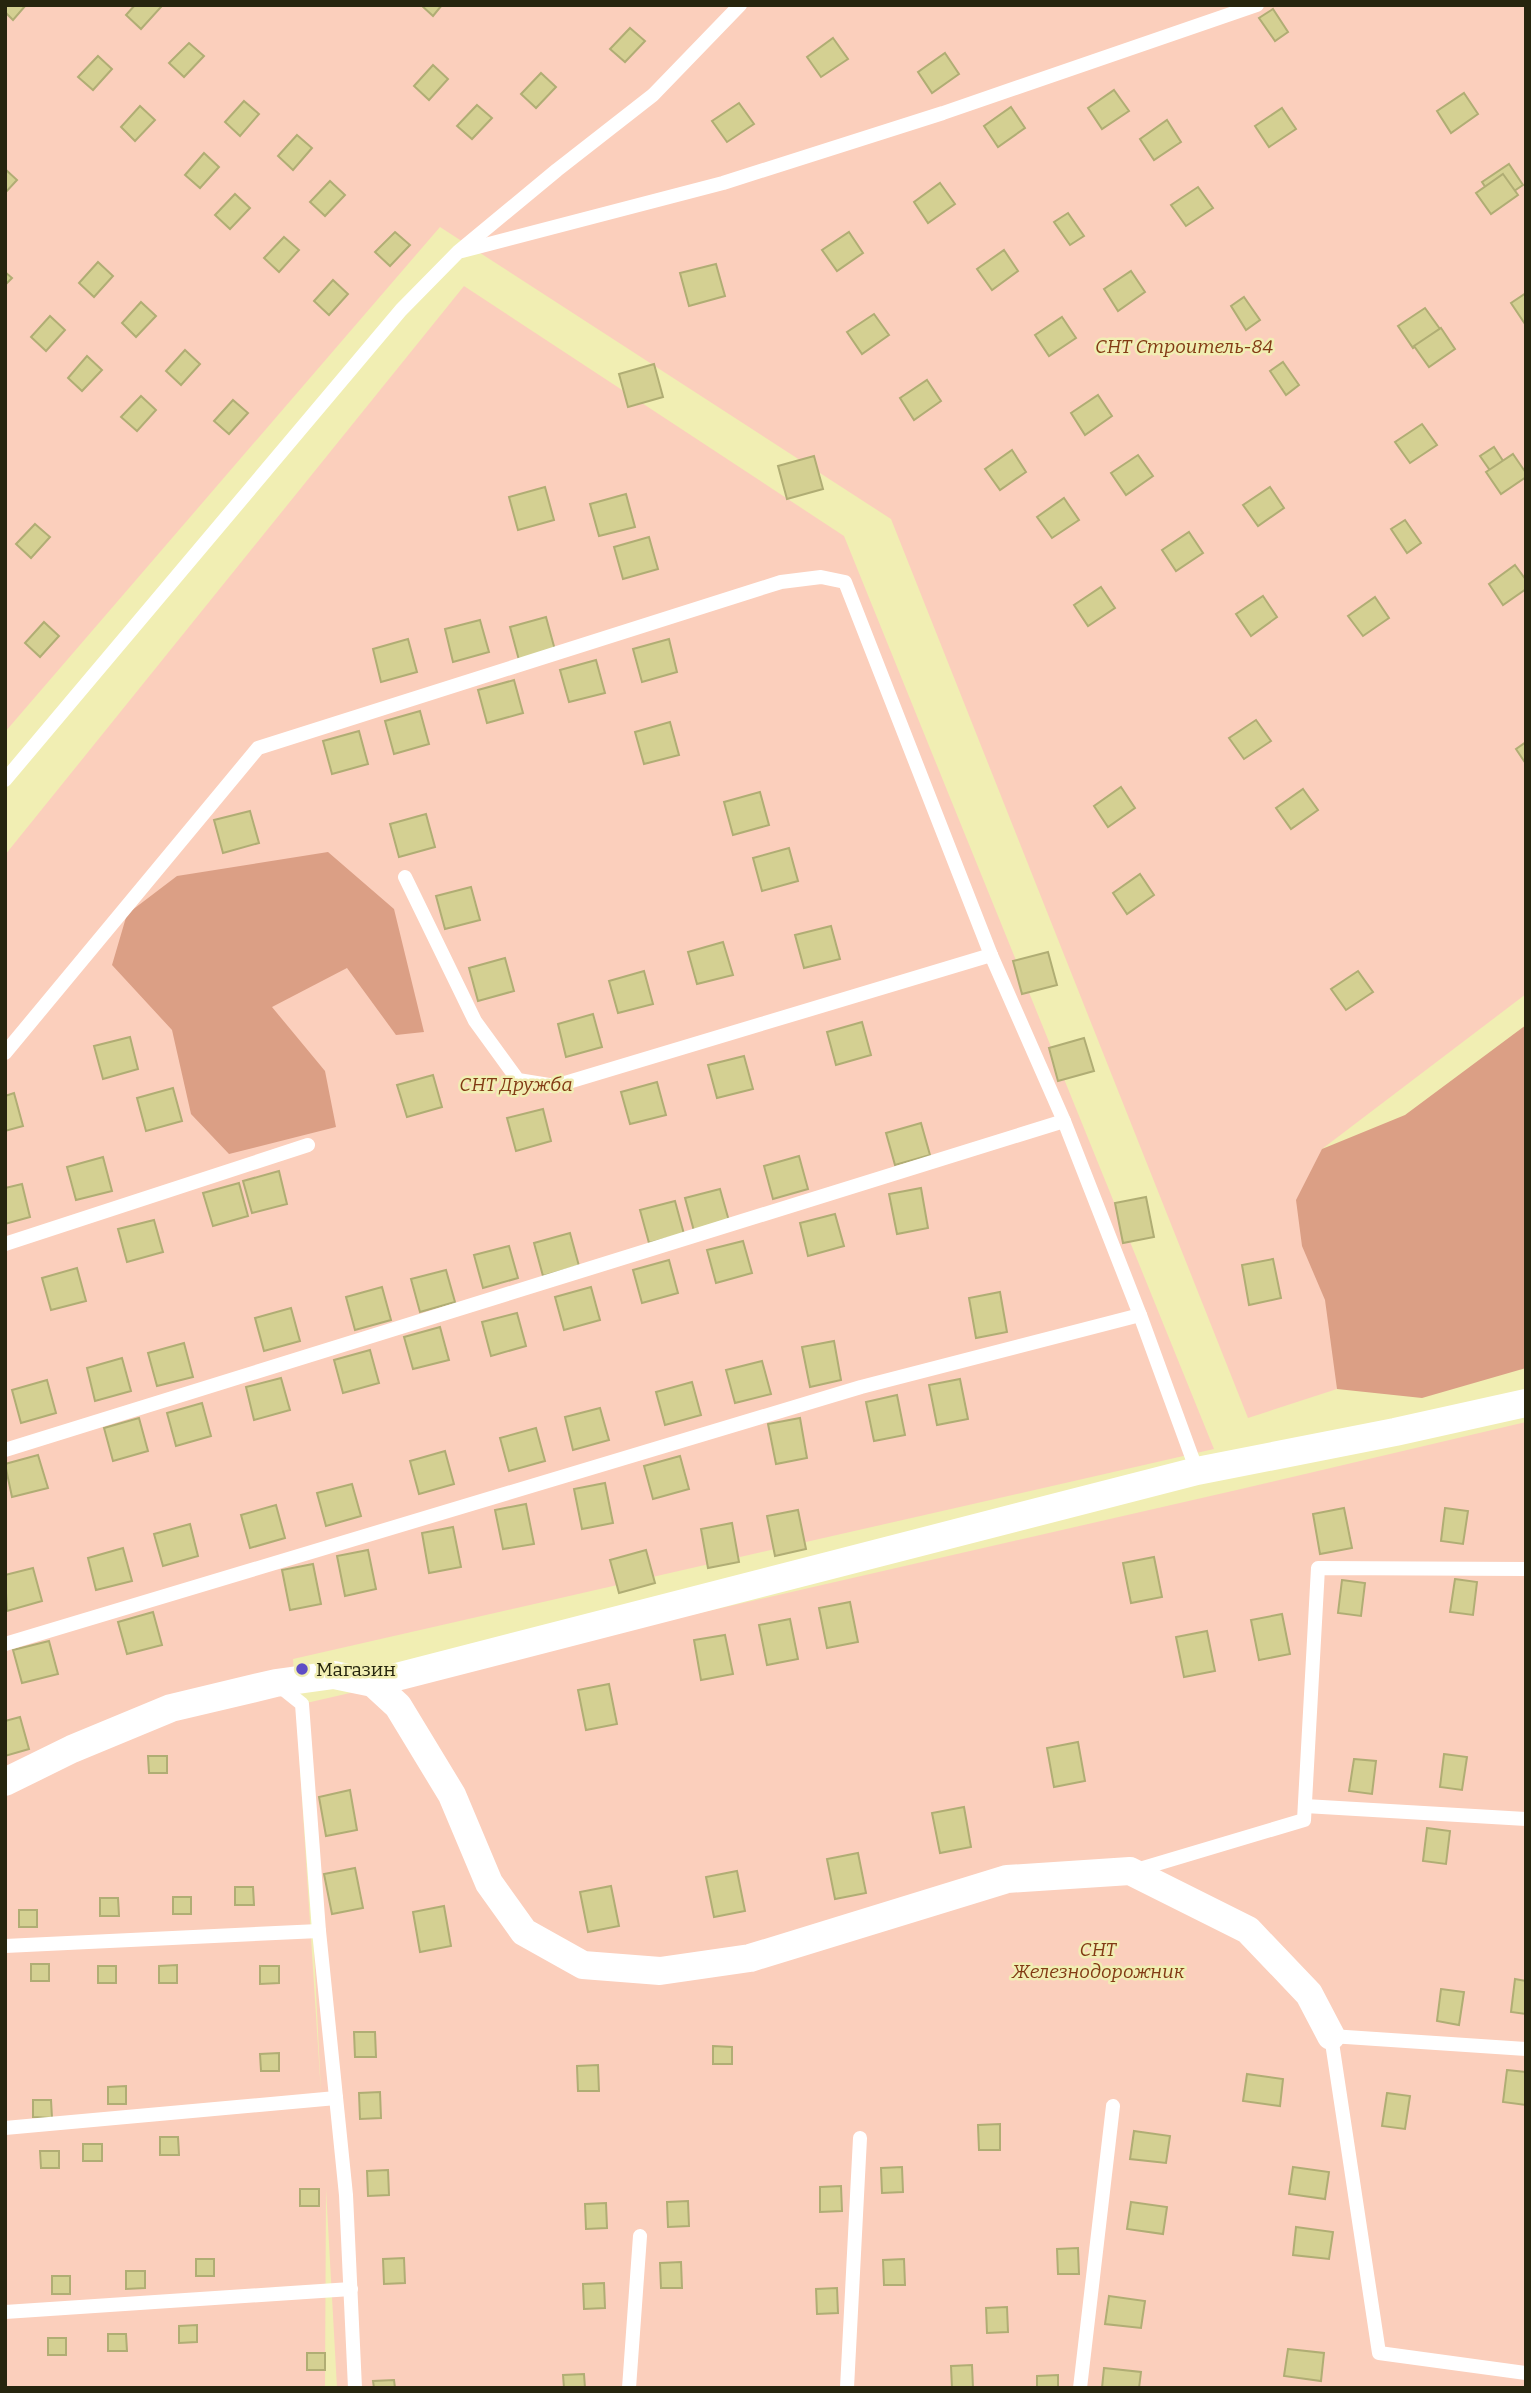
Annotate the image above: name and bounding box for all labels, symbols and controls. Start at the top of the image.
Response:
park label: СНТ Строитель-84 [1095,335,1274,358]
park label: СНТ Дружба [459,1073,573,1096]
place label: Магазин [316,1658,396,1681]
marker: Магазин [294,1661,310,1677]
park label: СНТ Железнодорожник [1011,1938,1185,1983]

